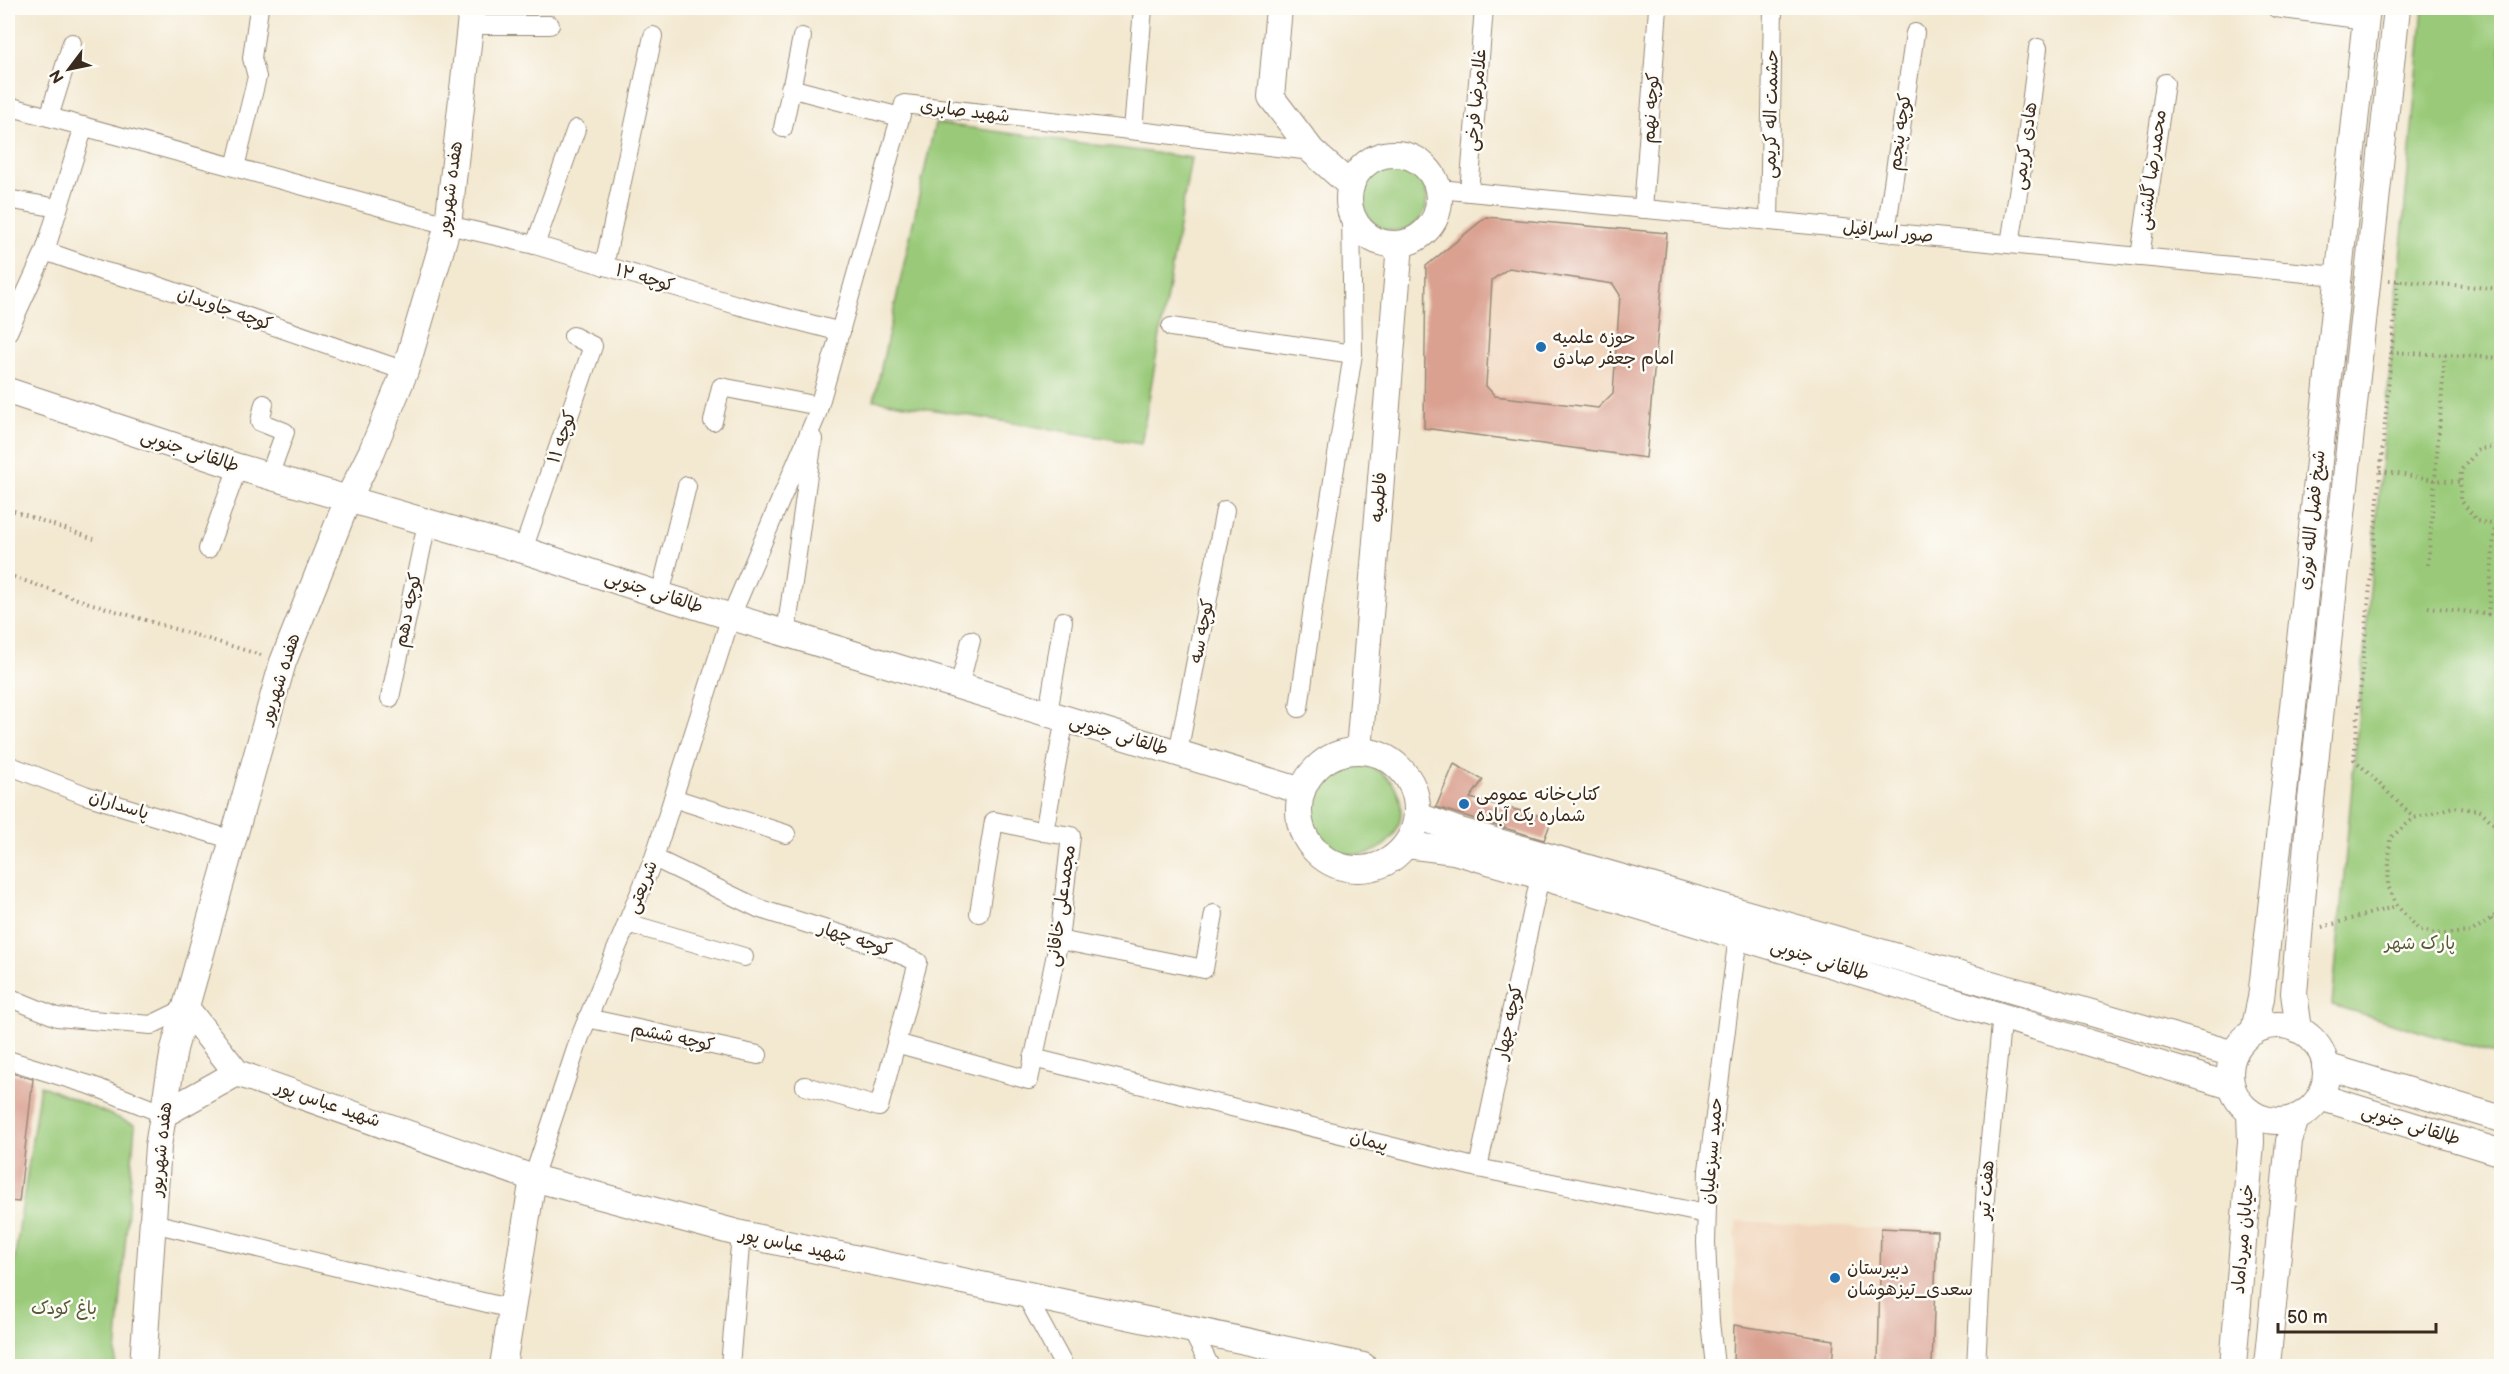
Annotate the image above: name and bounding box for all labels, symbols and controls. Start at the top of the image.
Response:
north arrow [39,39,99,99]
street label: غلامرضا فرخی [1461,48,1491,152]
street label: حشمت اله کریمی [1759,49,1783,179]
text: N [46,66,69,86]
street label: کوچه نهم [1638,72,1667,144]
street label: کوچه پنجم [1884,92,1919,172]
street label: شهید صابری [919,95,1011,127]
street label: هادی کریمی [2008,100,2042,192]
street label: محمدرضا گلشنی [2133,108,2171,232]
street label: هفده شهریور [433,140,467,238]
street label: صور اسرافیل [1842,217,1934,247]
street label: کوچه ۱۲ [613,260,677,297]
street label: کوچه جاویدان [174,283,276,336]
place label: حوزه علمیه امام جعفر صادق [1553,327,1674,372]
marker: حوزه علمیه امام جعفر صادق [1534,340,1548,354]
street label: کوچه ۱۱ [543,407,582,467]
street label: طالقانی جنوبی [138,425,242,478]
street label: شیخ فضل الله نوری [2294,449,2331,591]
street label: فاطمیه [1366,471,1392,523]
street label: طالقانی جنوبی [602,566,706,619]
street label: کوچه دهم [390,571,429,650]
street label: کوچه سه [1185,597,1220,665]
street label: هفده شهریور [255,631,305,729]
street label: طالقانی جنوبی [1067,710,1171,761]
place label: کتاب‌خانه عمومی شماره یک آباده [1476,784,1601,826]
street label: پاسداران [86,786,151,825]
marker: کتاب‌خانه عمومی شماره یک آباده [1457,797,1471,811]
street label: مجمدعلی خاقانی [1042,844,1080,968]
street label: شریعتی [622,857,662,917]
street label: کوجه چهار [813,917,895,962]
park label: پارک شهر [2383,933,2455,955]
street label: طالقانی جنوبی [1768,935,1872,986]
street label: کوچه چهار [1490,982,1528,1064]
street label: کوچه ششم [629,1018,717,1059]
street label: شهید عباس پور [271,1076,383,1133]
street label: حمید سبزعلیان [1697,1097,1727,1205]
street label: طالقانی جنوبی [2359,1100,2463,1151]
street label: هفده شهریور [145,1101,176,1199]
street label: پیمان [1348,1126,1390,1157]
street label: هفت تیر [1973,1160,1999,1222]
street label: خیابان میرداماد [2228,1183,2258,1295]
street label: شهید عباس پور [735,1223,849,1268]
place label: دبیرستان سعدی_تیزهوشان [1847,1258,1973,1300]
marker: دبیرستان سعدی_تیزهوشان [1828,1271,1842,1285]
scale bar [2278,1296,2436,1334]
park label: باغ کودک [31,1298,97,1320]
text: 50 m [2287,1307,2328,1328]

